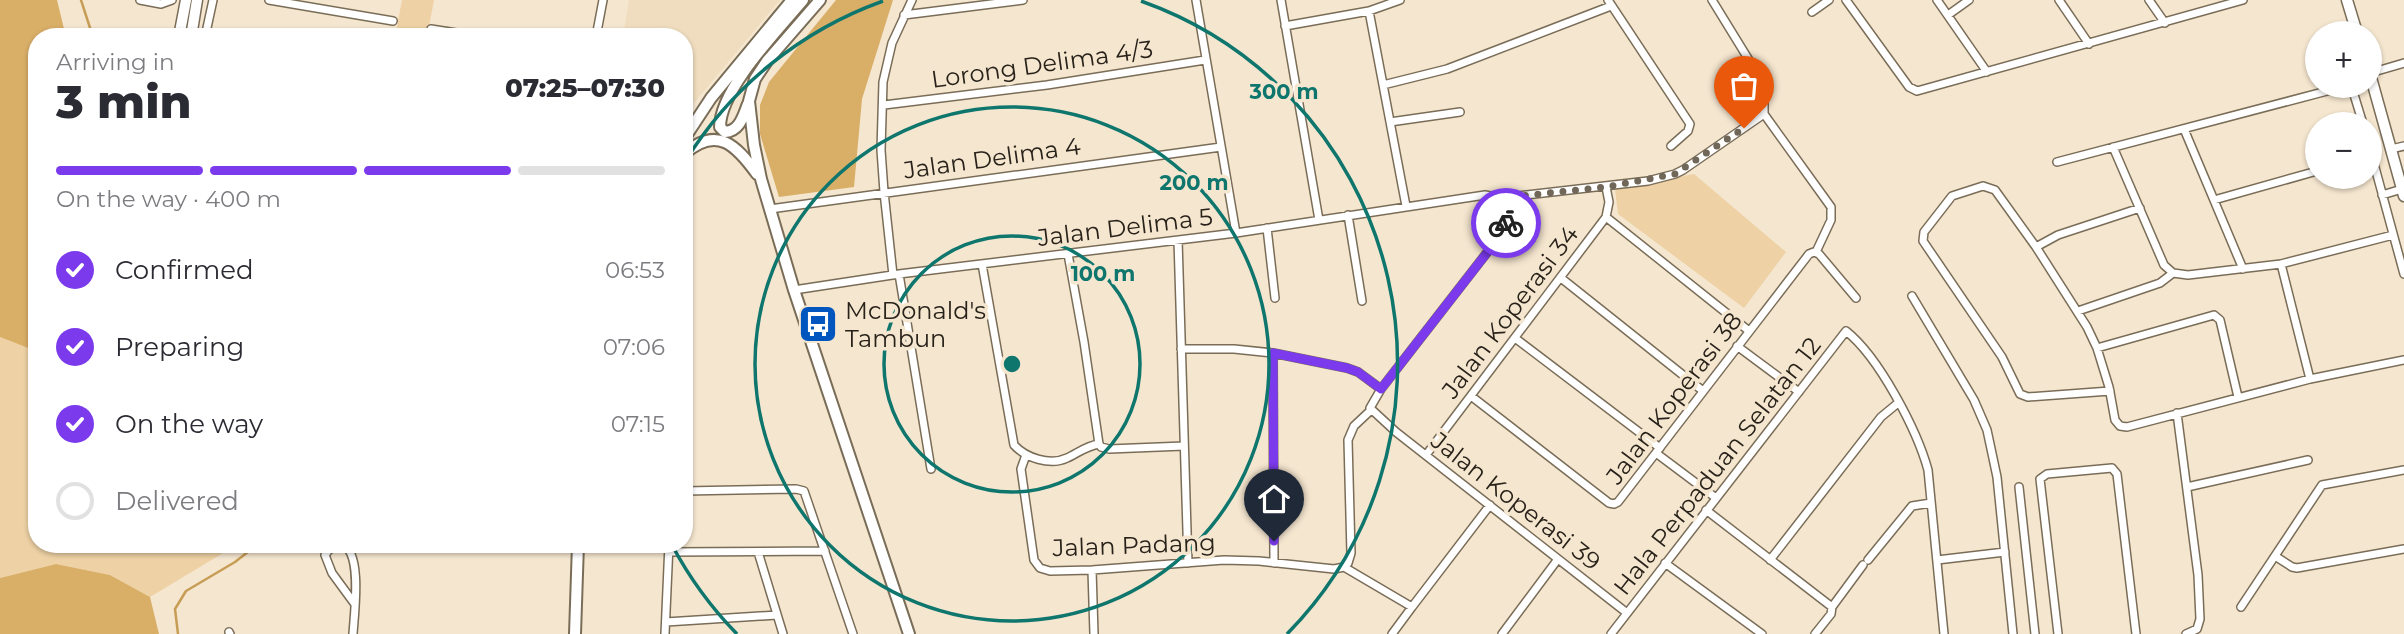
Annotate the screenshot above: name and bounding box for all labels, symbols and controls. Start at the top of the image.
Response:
map controls [2305,21,2382,189]
button: + [2305,21,2382,98]
street label: Lorong Delima 4/3 [929,34,1155,94]
text: Arriving in [56,48,175,76]
pin [1714,56,1774,128]
icon: bag [1725,67,1763,105]
text: 07:25–07:30 [505,72,665,104]
text: 3 min [56,73,192,130]
text: 300 m [1249,79,1318,104]
button: − [2305,112,2382,189]
street label: Jalan Delima 4 [901,131,1082,185]
text: 200 m [1160,170,1228,195]
text: On the way · 400 m [56,185,281,213]
courier [1471,188,1541,258]
street label: Jalan Delima 5 [1035,202,1214,252]
icon: bike [1487,204,1525,242]
street label: Jalan Koperasi 34 [1435,220,1584,405]
icon: check [56,251,94,289]
text: Confirmed [115,254,254,286]
text: 06:53 [605,256,665,284]
text: 100 m [1071,261,1135,286]
place label: McDonald's Tambun [845,296,986,353]
bus stop icon: McDonald's Tambun [797,303,839,345]
street label: Jalan Koperasi 38 [1599,306,1748,490]
icon: check [56,328,94,366]
text: Preparing [115,331,244,363]
street label: Hala Perpaduan Selatan 12 [1607,331,1827,601]
text: 07:06 [603,333,665,361]
centre of rings [1000,352,1024,376]
icon: check [56,405,94,443]
text: On the way [115,408,263,440]
text: 07:15 [611,410,665,438]
street label: Jalan Koperasi 39 [1425,425,1607,576]
pin [1244,469,1304,541]
icon: home [1255,480,1293,518]
text: Delivered [115,485,239,517]
street label: Jalan Padang [1051,528,1216,562]

